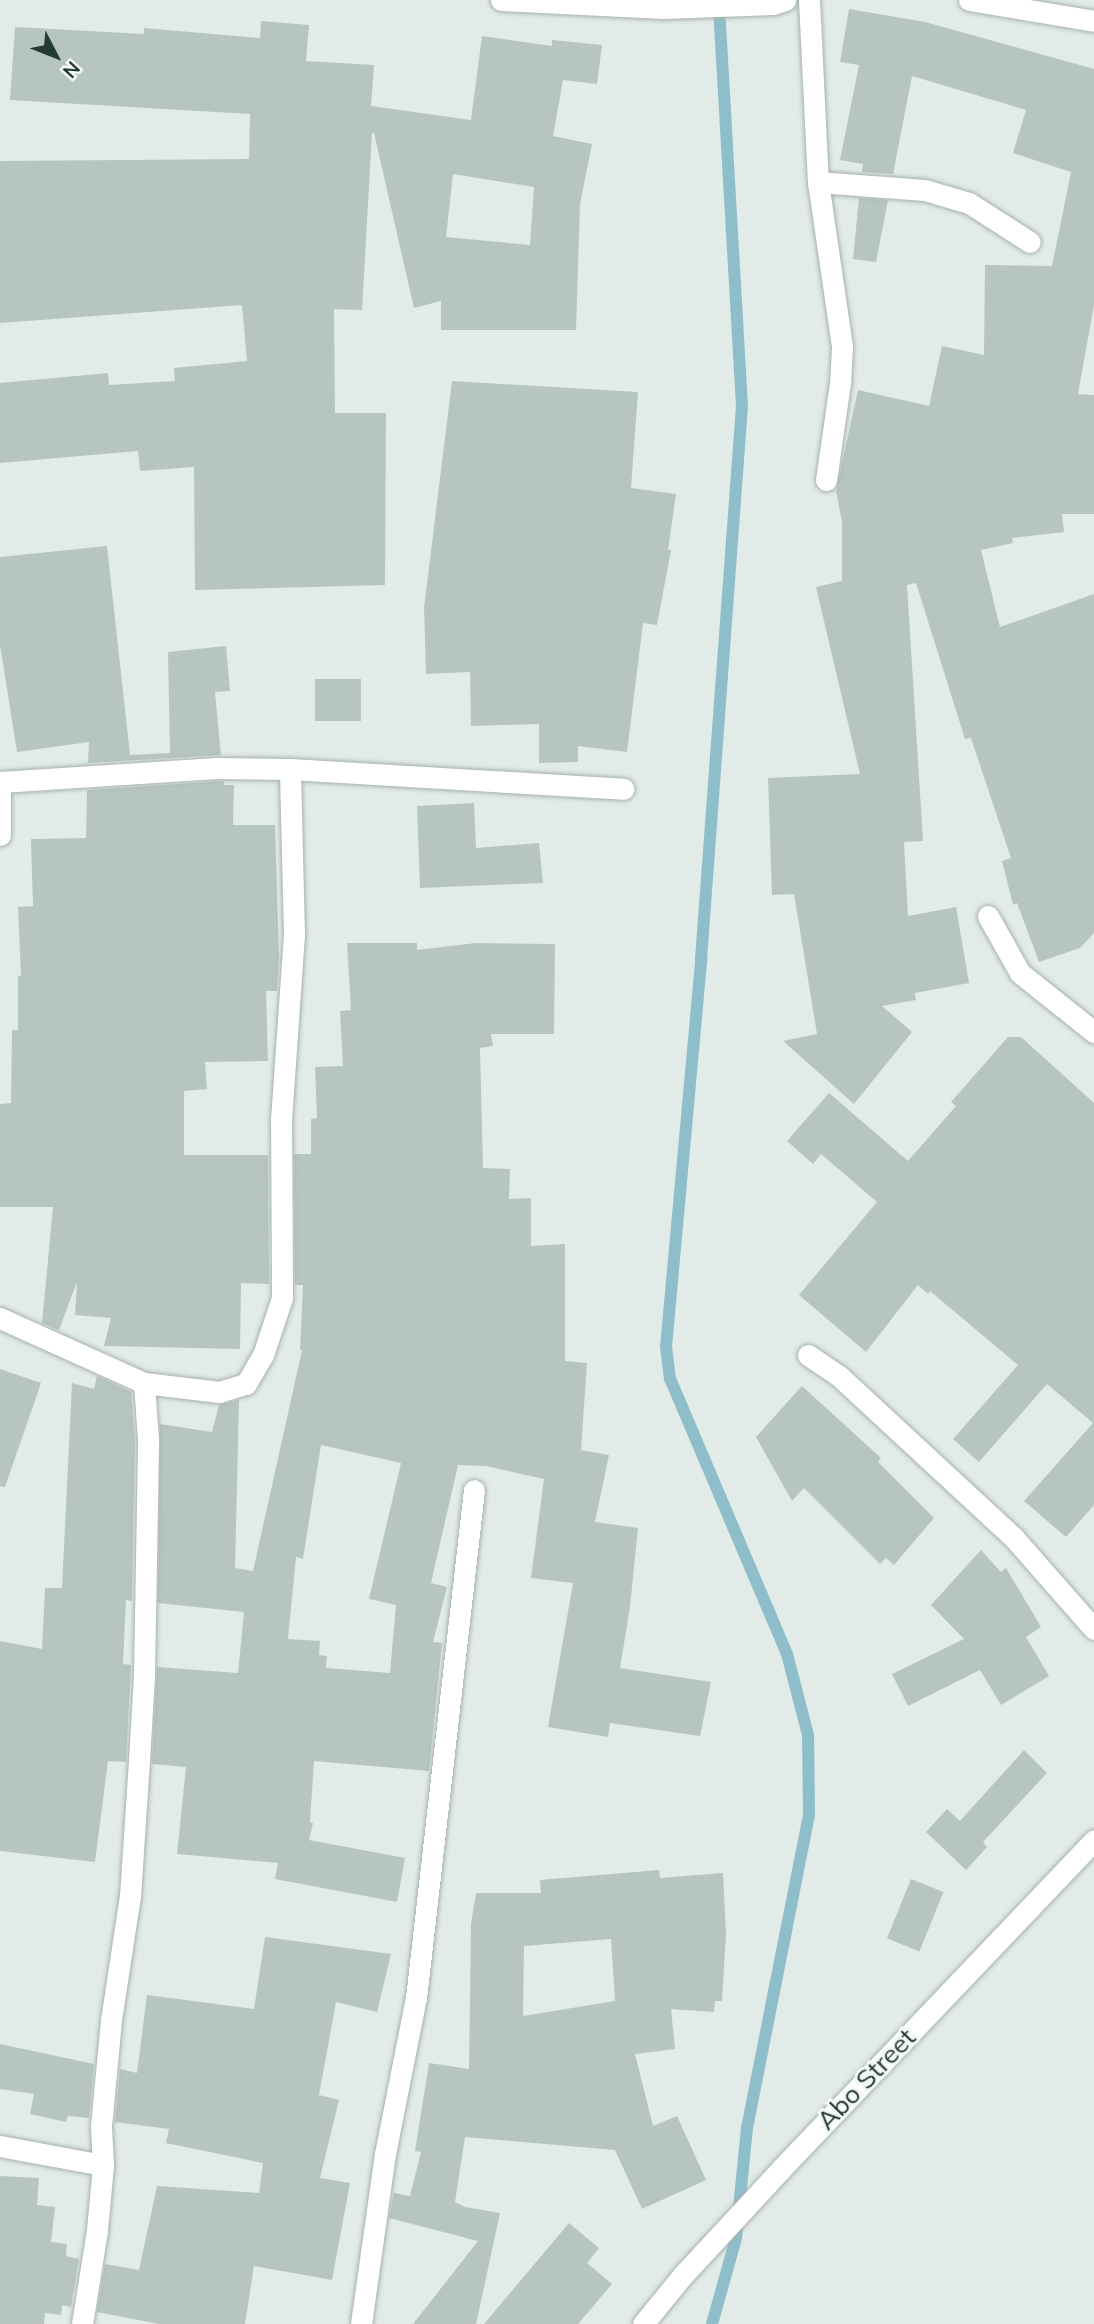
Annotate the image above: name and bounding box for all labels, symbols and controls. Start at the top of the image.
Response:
north arrow [21,21,91,91]
text: N [58,57,85,83]
street label: Abo Street [810,2022,922,2136]

